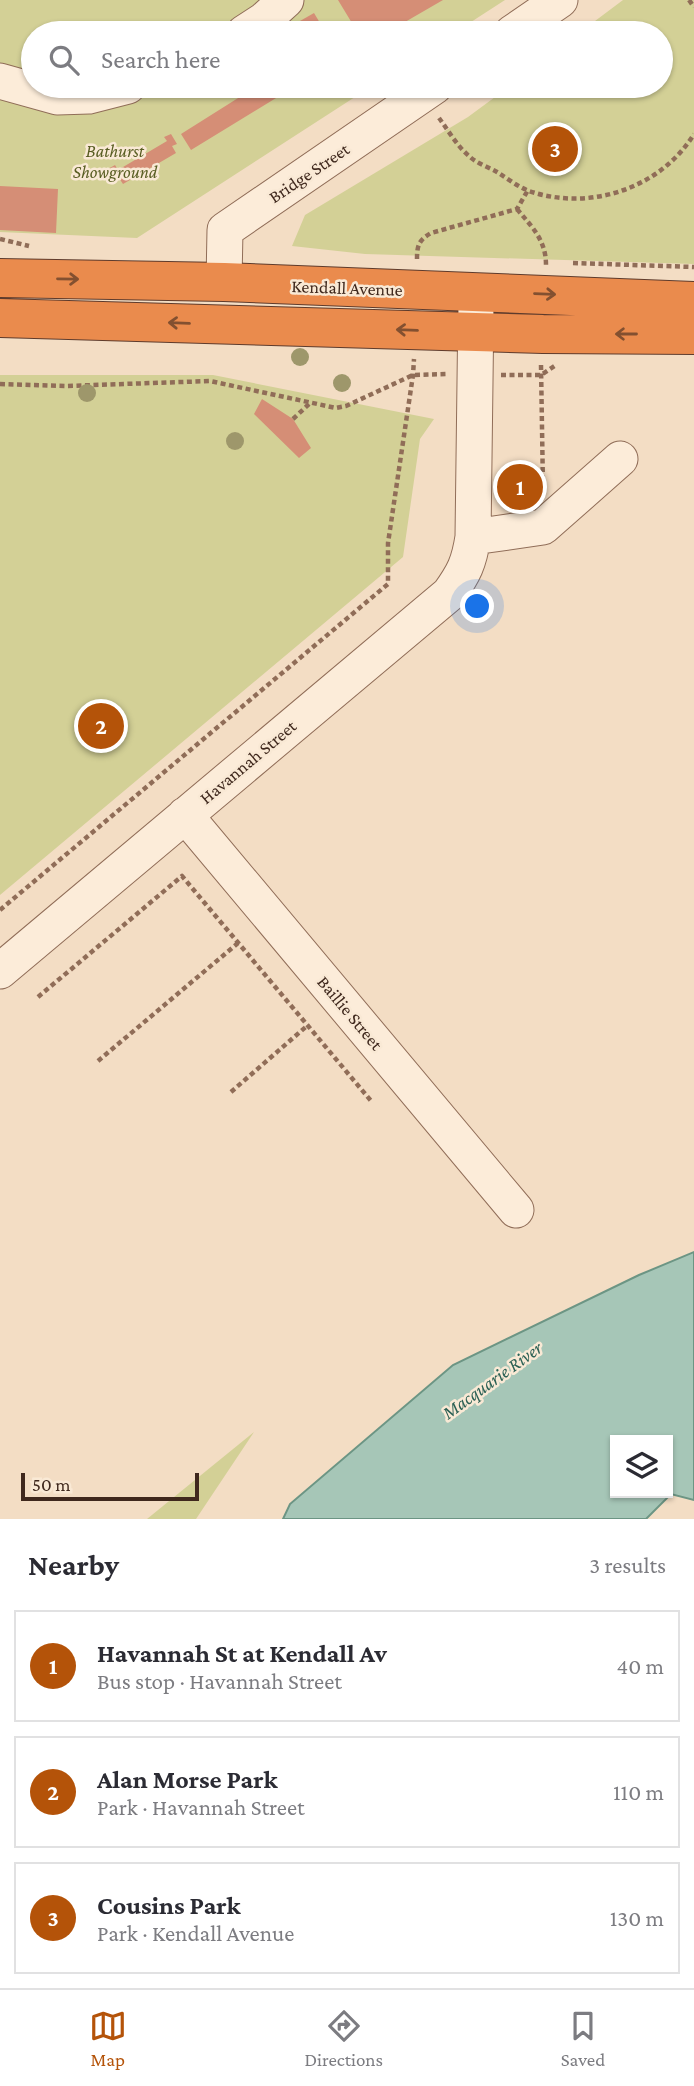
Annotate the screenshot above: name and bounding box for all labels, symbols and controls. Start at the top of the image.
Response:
search box [21,21,673,98]
icon: search [45,41,83,79]
text: Search here [101,45,220,74]
pin: 3 [532,123,578,175]
street label: Bridge Street [265,138,354,207]
park label: Bathurst Showground [73,141,158,182]
one-way arrow [56,272,79,286]
street label: Kendall Avenue [291,276,403,300]
one-way arrow [533,288,556,301]
one-way arrow [168,317,191,330]
one-way arrow [395,323,418,336]
one-way arrow [615,327,638,341]
pin: 1 [497,461,543,513]
your location [460,589,494,623]
pin: 2 [78,700,124,752]
street label: Havannah Street [196,715,301,808]
street label: Baillie Street [313,972,387,1055]
water label: Macquarie River [437,1336,547,1424]
map controls [610,1435,673,1498]
button: layers [610,1435,673,1498]
scale bar [21,1470,200,1502]
text: 50 m [32,1474,71,1495]
text: Nearby [28,1548,119,1581]
text: 3 results [589,1552,666,1578]
text: Havannah St at Kendall Av [97,1639,387,1668]
text: 1 [49,1653,57,1679]
text: 40 m [616,1653,664,1679]
text: Bus stop · Havannah Street [97,1668,342,1694]
text: Alan Morse Park [97,1765,278,1794]
text: 2 [47,1779,59,1805]
text: 110 m [613,1779,664,1805]
text: Park · Havannah Street [97,1794,305,1820]
text: Cousins Park [97,1891,241,1920]
text: 3 [47,1905,59,1931]
text: 130 m [610,1905,664,1931]
text: Park · Kendall Avenue [97,1920,294,1946]
tab: Map [89,2007,127,2070]
tab: Directions [304,2007,383,2070]
tab: Saved [561,2007,605,2070]

